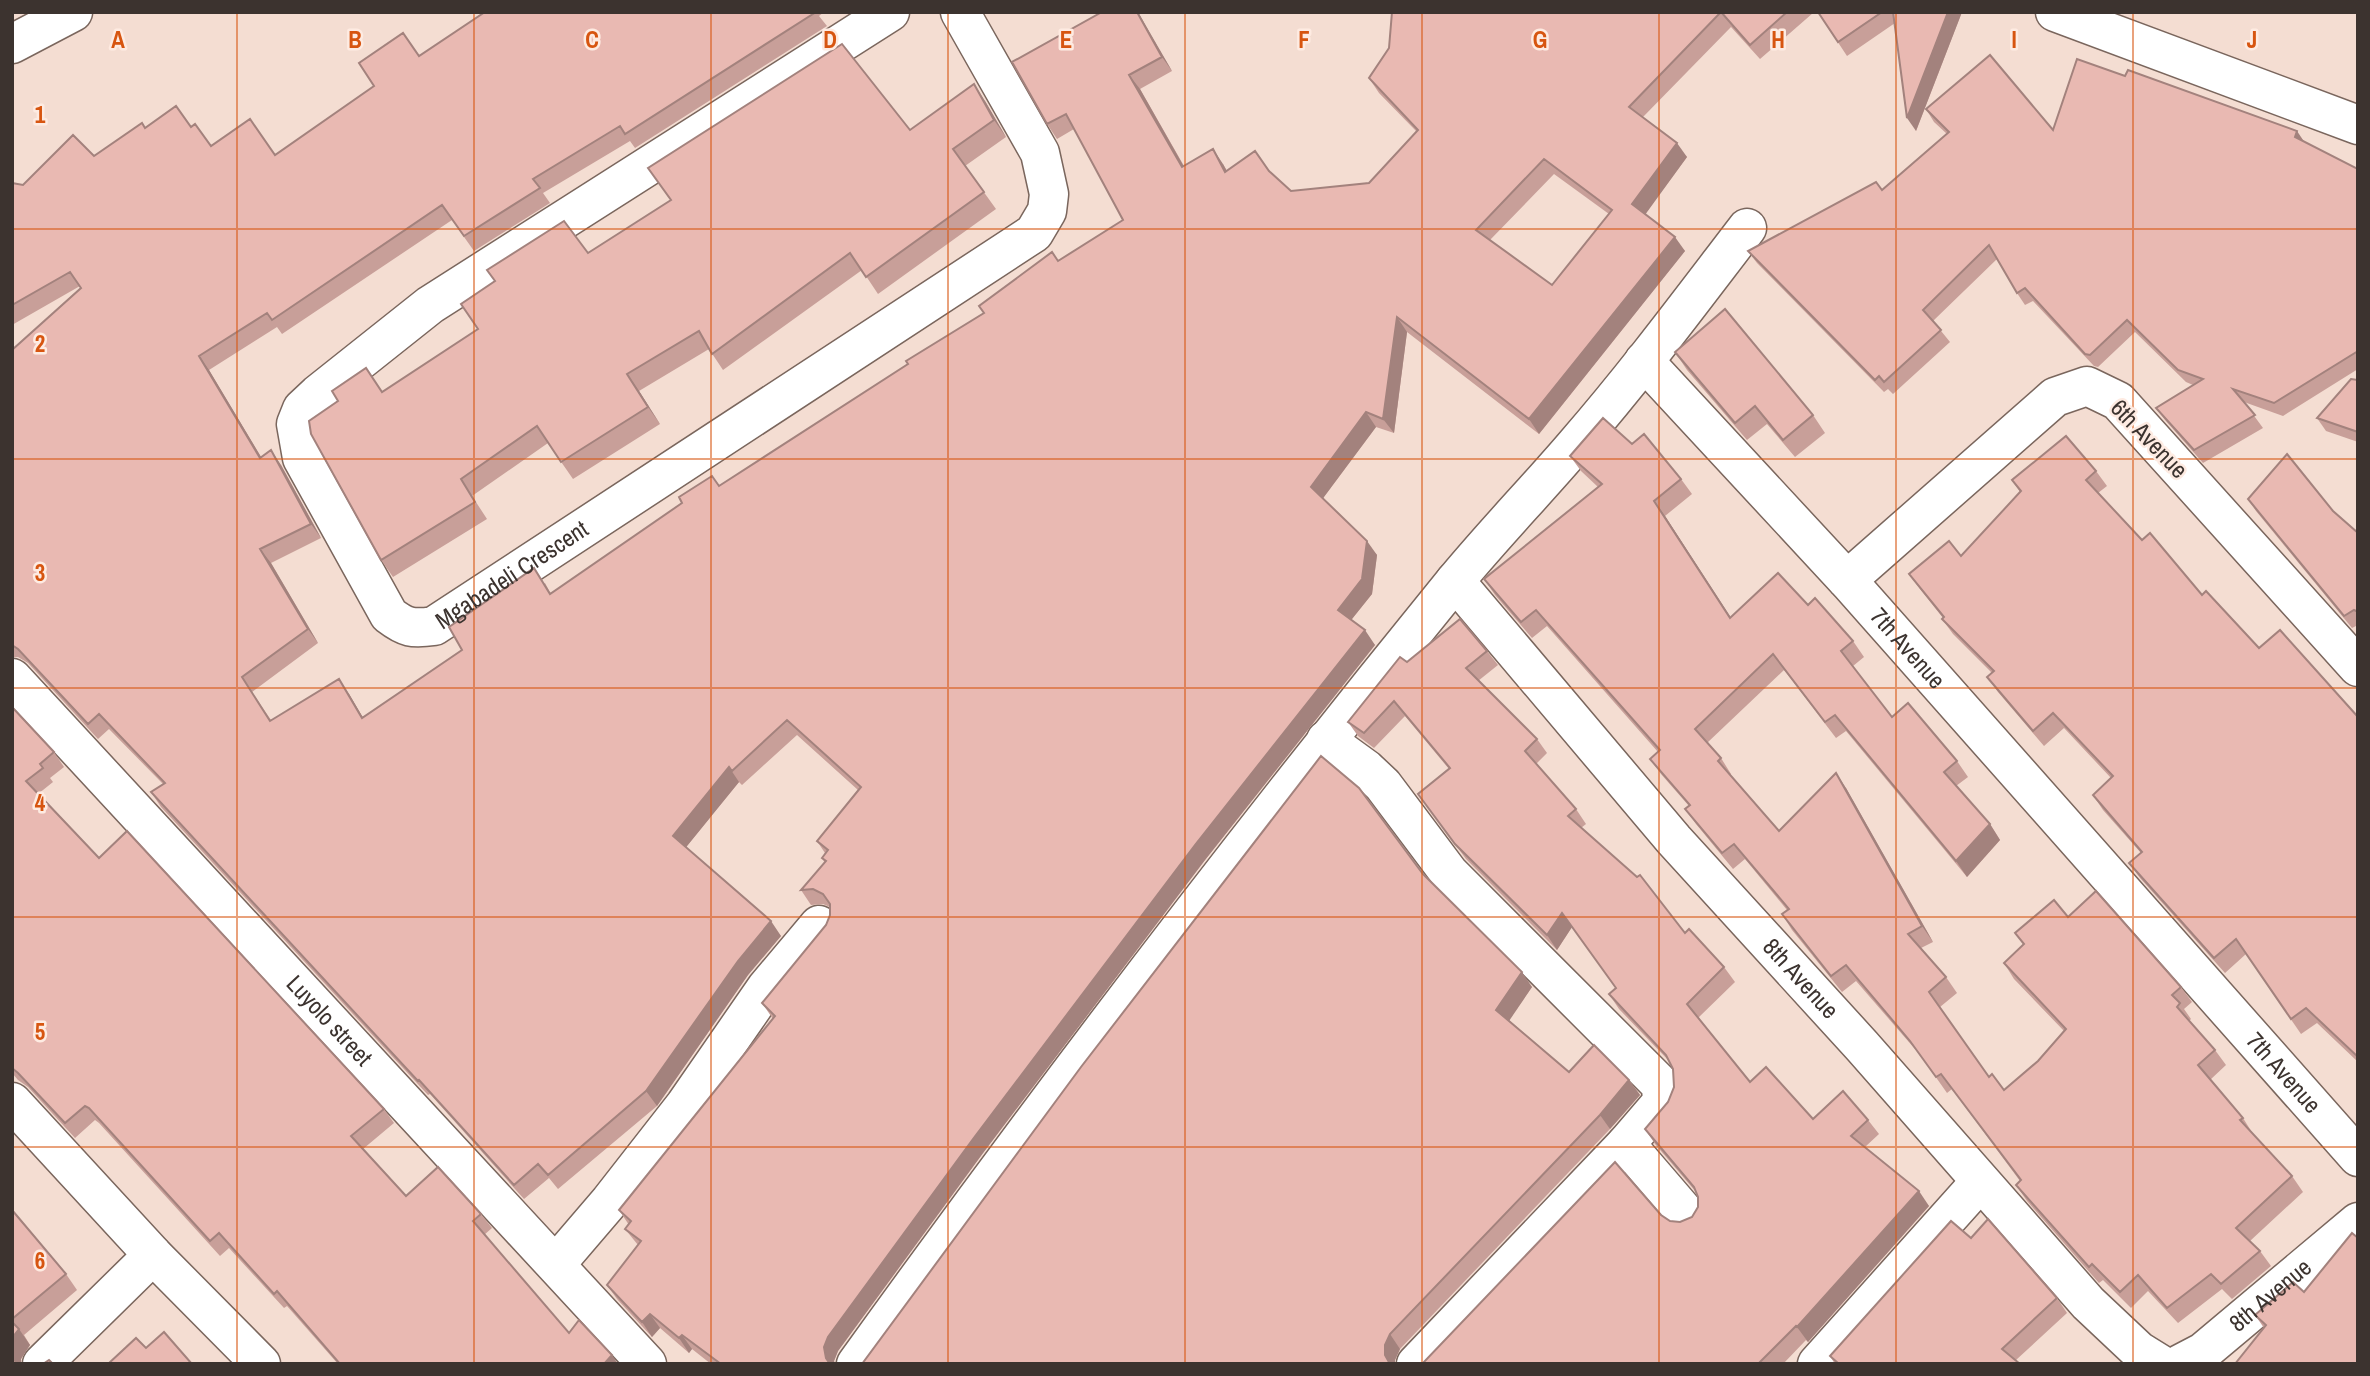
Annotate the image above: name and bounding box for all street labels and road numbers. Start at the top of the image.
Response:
street label: 6th Avenue [2104,392,2195,485]
street label: Mgabadeli Crescent [429,512,594,636]
street label: 7th Avenue [1864,600,1953,695]
street label: 8th Avenue [1756,931,1846,1025]
street label: Luyolo street [280,968,380,1073]
street label: 7th Avenue [2240,1025,2329,1120]
street label: 8th Avenue [2222,1251,2318,1338]

